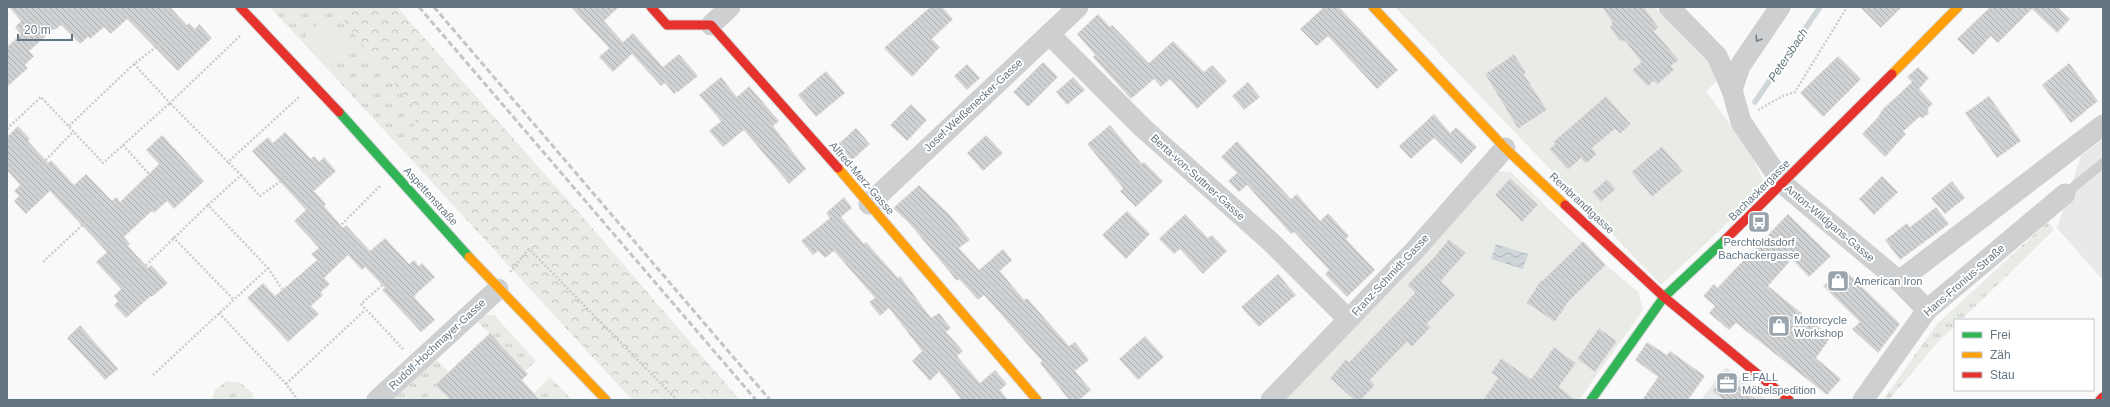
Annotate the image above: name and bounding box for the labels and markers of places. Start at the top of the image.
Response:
bus stop icon: Perchtoldsdorf Bachackergasse [1746,209,1772,235]
place label: Perchtoldsdorf Bachackergasse [1718,236,1800,261]
shop icon: American Iron [1825,268,1851,294]
place label: American Iron [1854,275,1922,287]
shop icon: Motorcycle Workshop [1766,313,1792,339]
place label: Motorcycle Workshop [1794,314,1847,339]
office icon: E.FALL Möbelspedition [1714,370,1740,396]
place label: E.FALL Möbelspedition [1742,371,1816,396]

